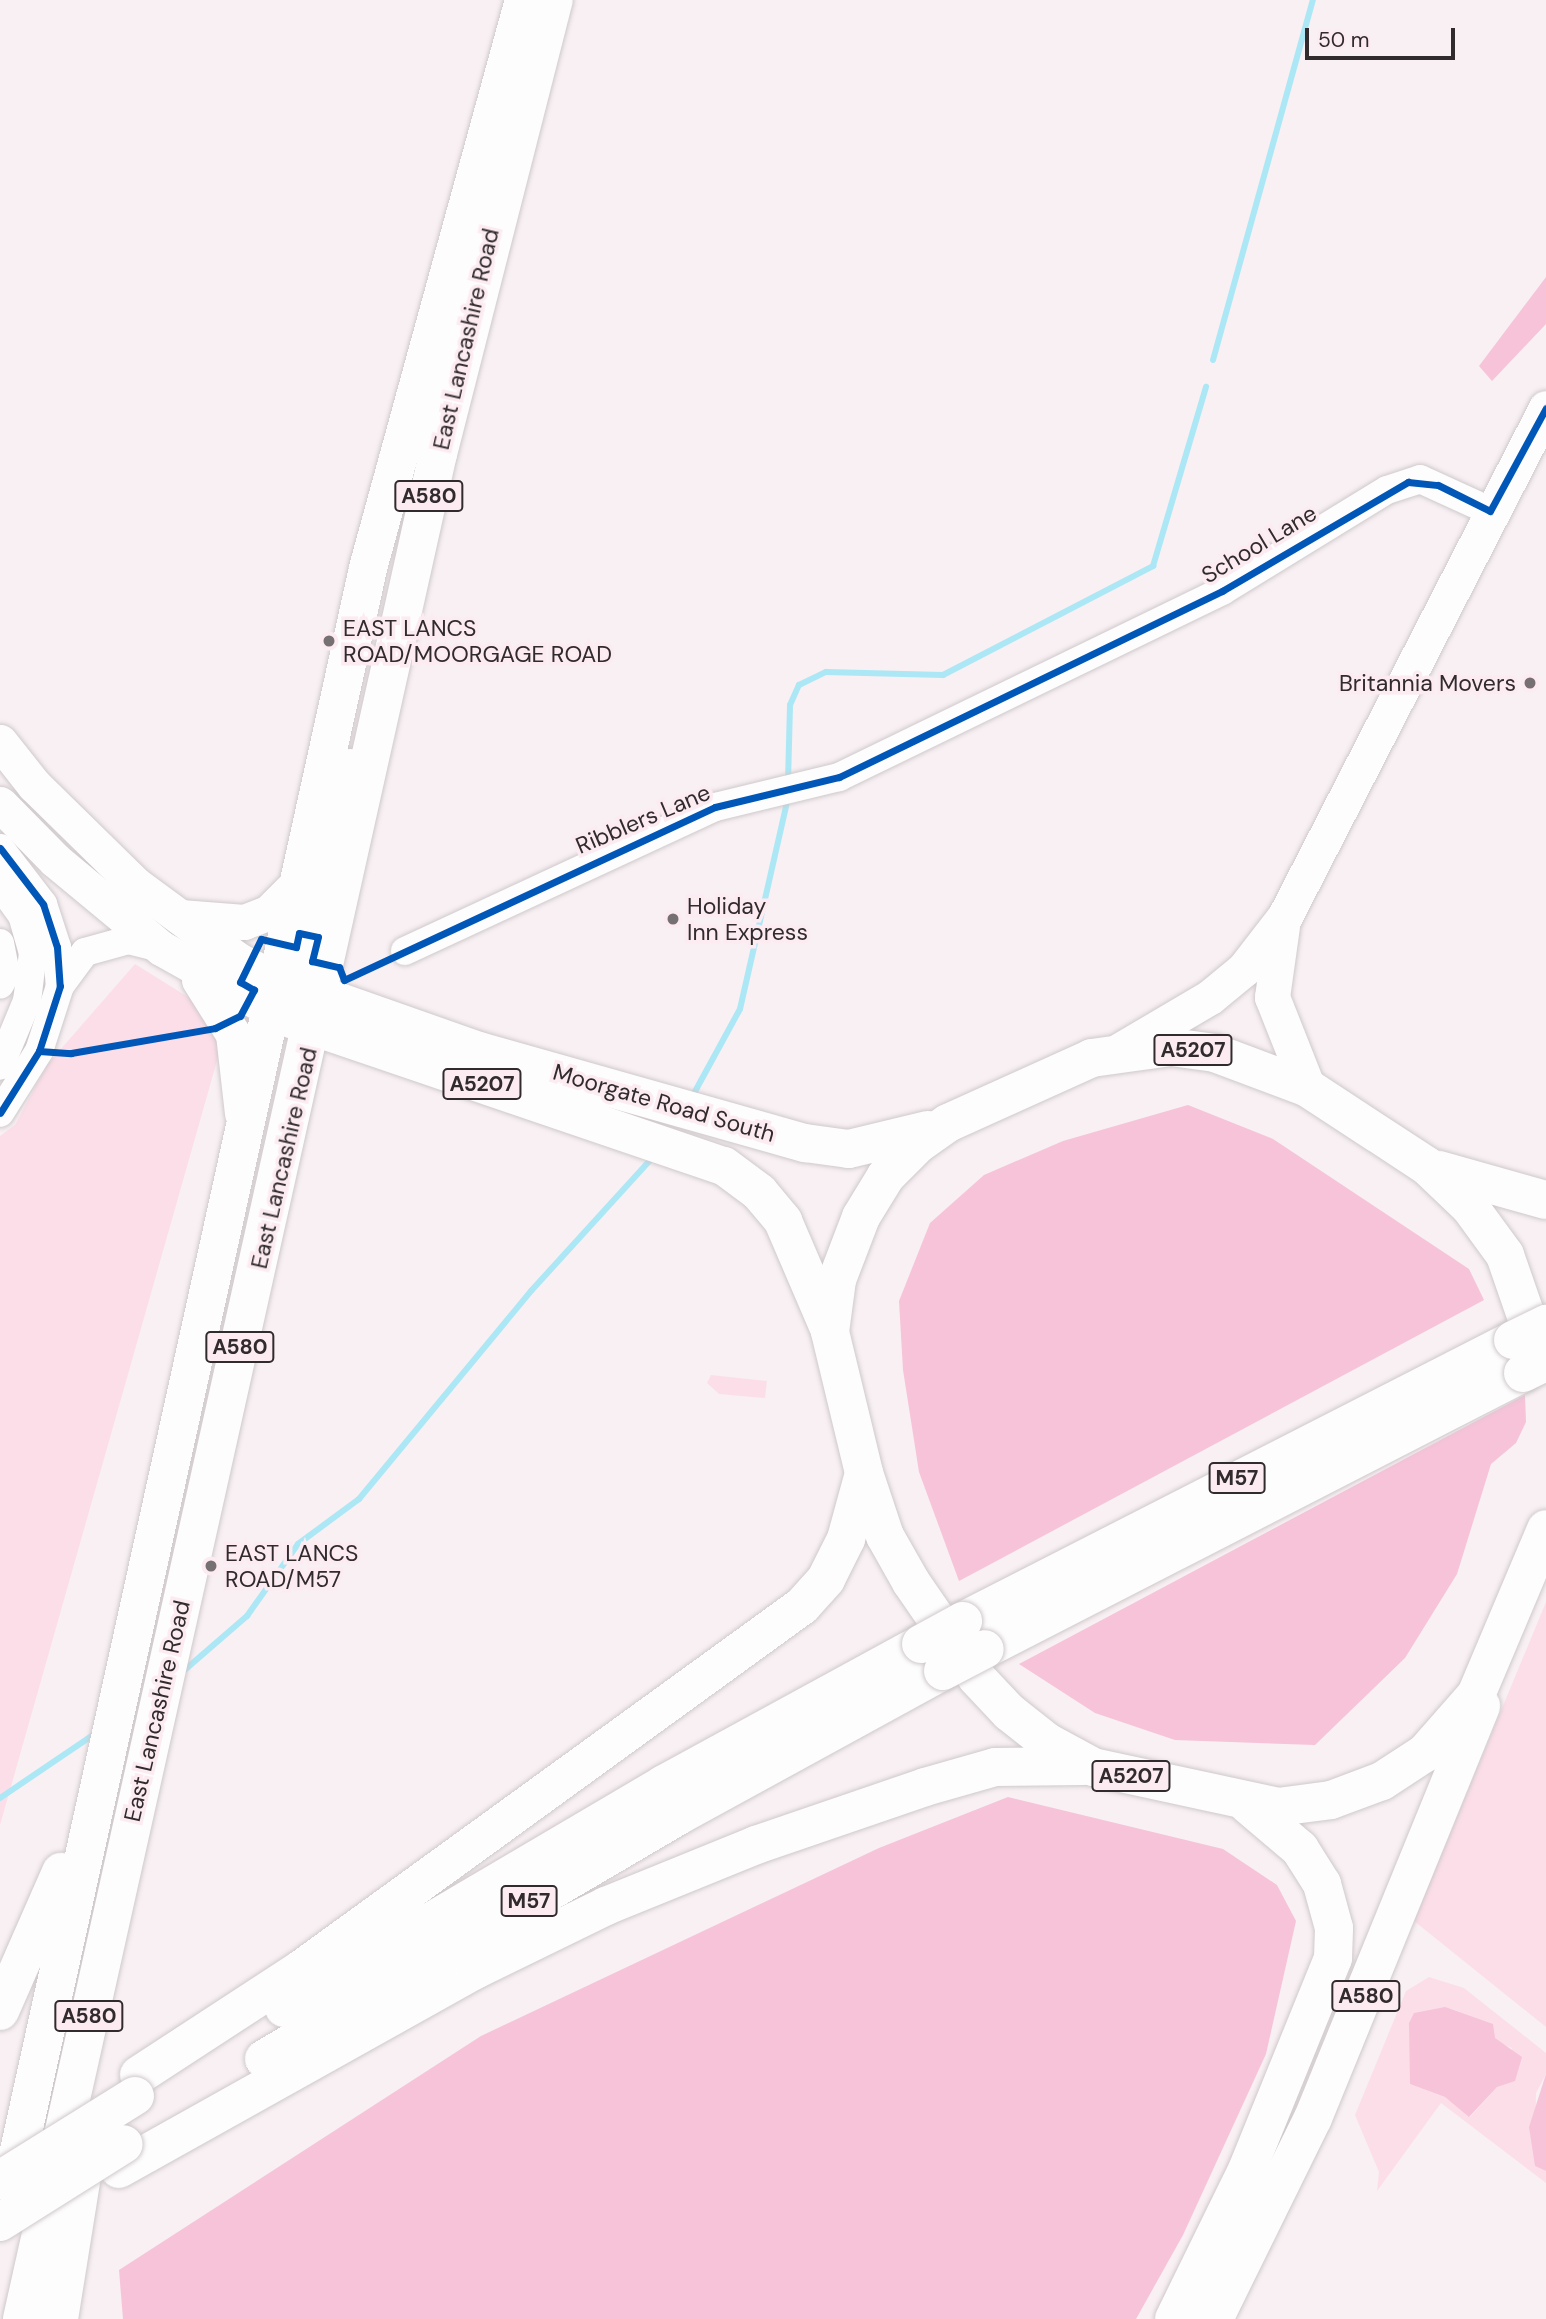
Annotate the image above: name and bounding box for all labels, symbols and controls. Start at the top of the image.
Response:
scale bar [1308,14,1458,58]
text: 50 m [1318,26,1369,54]
street label: East Lancashire Road [427,226,505,452]
road number: A580 [394,478,464,514]
street label: School Lane [1197,499,1321,589]
place label: EAST LANCS ROAD/MOORGAGE ROAD [343,614,612,668]
marker: EAST LANCS ROAD/MOORGAGE ROAD [321,633,337,649]
place label: Britannia Movers [1339,669,1516,697]
marker: Britannia Movers [1522,675,1538,691]
street label: Ribblers Lane [572,778,714,860]
place label: Holiday Inn Express [687,892,808,946]
marker: Holiday Inn Express [665,911,681,927]
road number: A5207 [1153,1032,1233,1068]
street label: East Lancashire Road [245,1045,323,1271]
street label: Moorgate Road South [550,1058,778,1148]
road number: A5207 [442,1066,522,1102]
road number: A580 [205,1330,275,1364]
road number: M57 [1207,1460,1267,1496]
place label: EAST LANCS ROAD/M57 [225,1539,358,1593]
marker: EAST LANCS ROAD/M57 [203,1558,219,1574]
street label: East Lancashire Road [118,1598,196,1824]
road number: A5207 [1091,1758,1171,1794]
road number: M57 [499,1884,559,1918]
road number: A580 [1331,1979,1401,2014]
road number: A580 [54,1998,124,2034]

